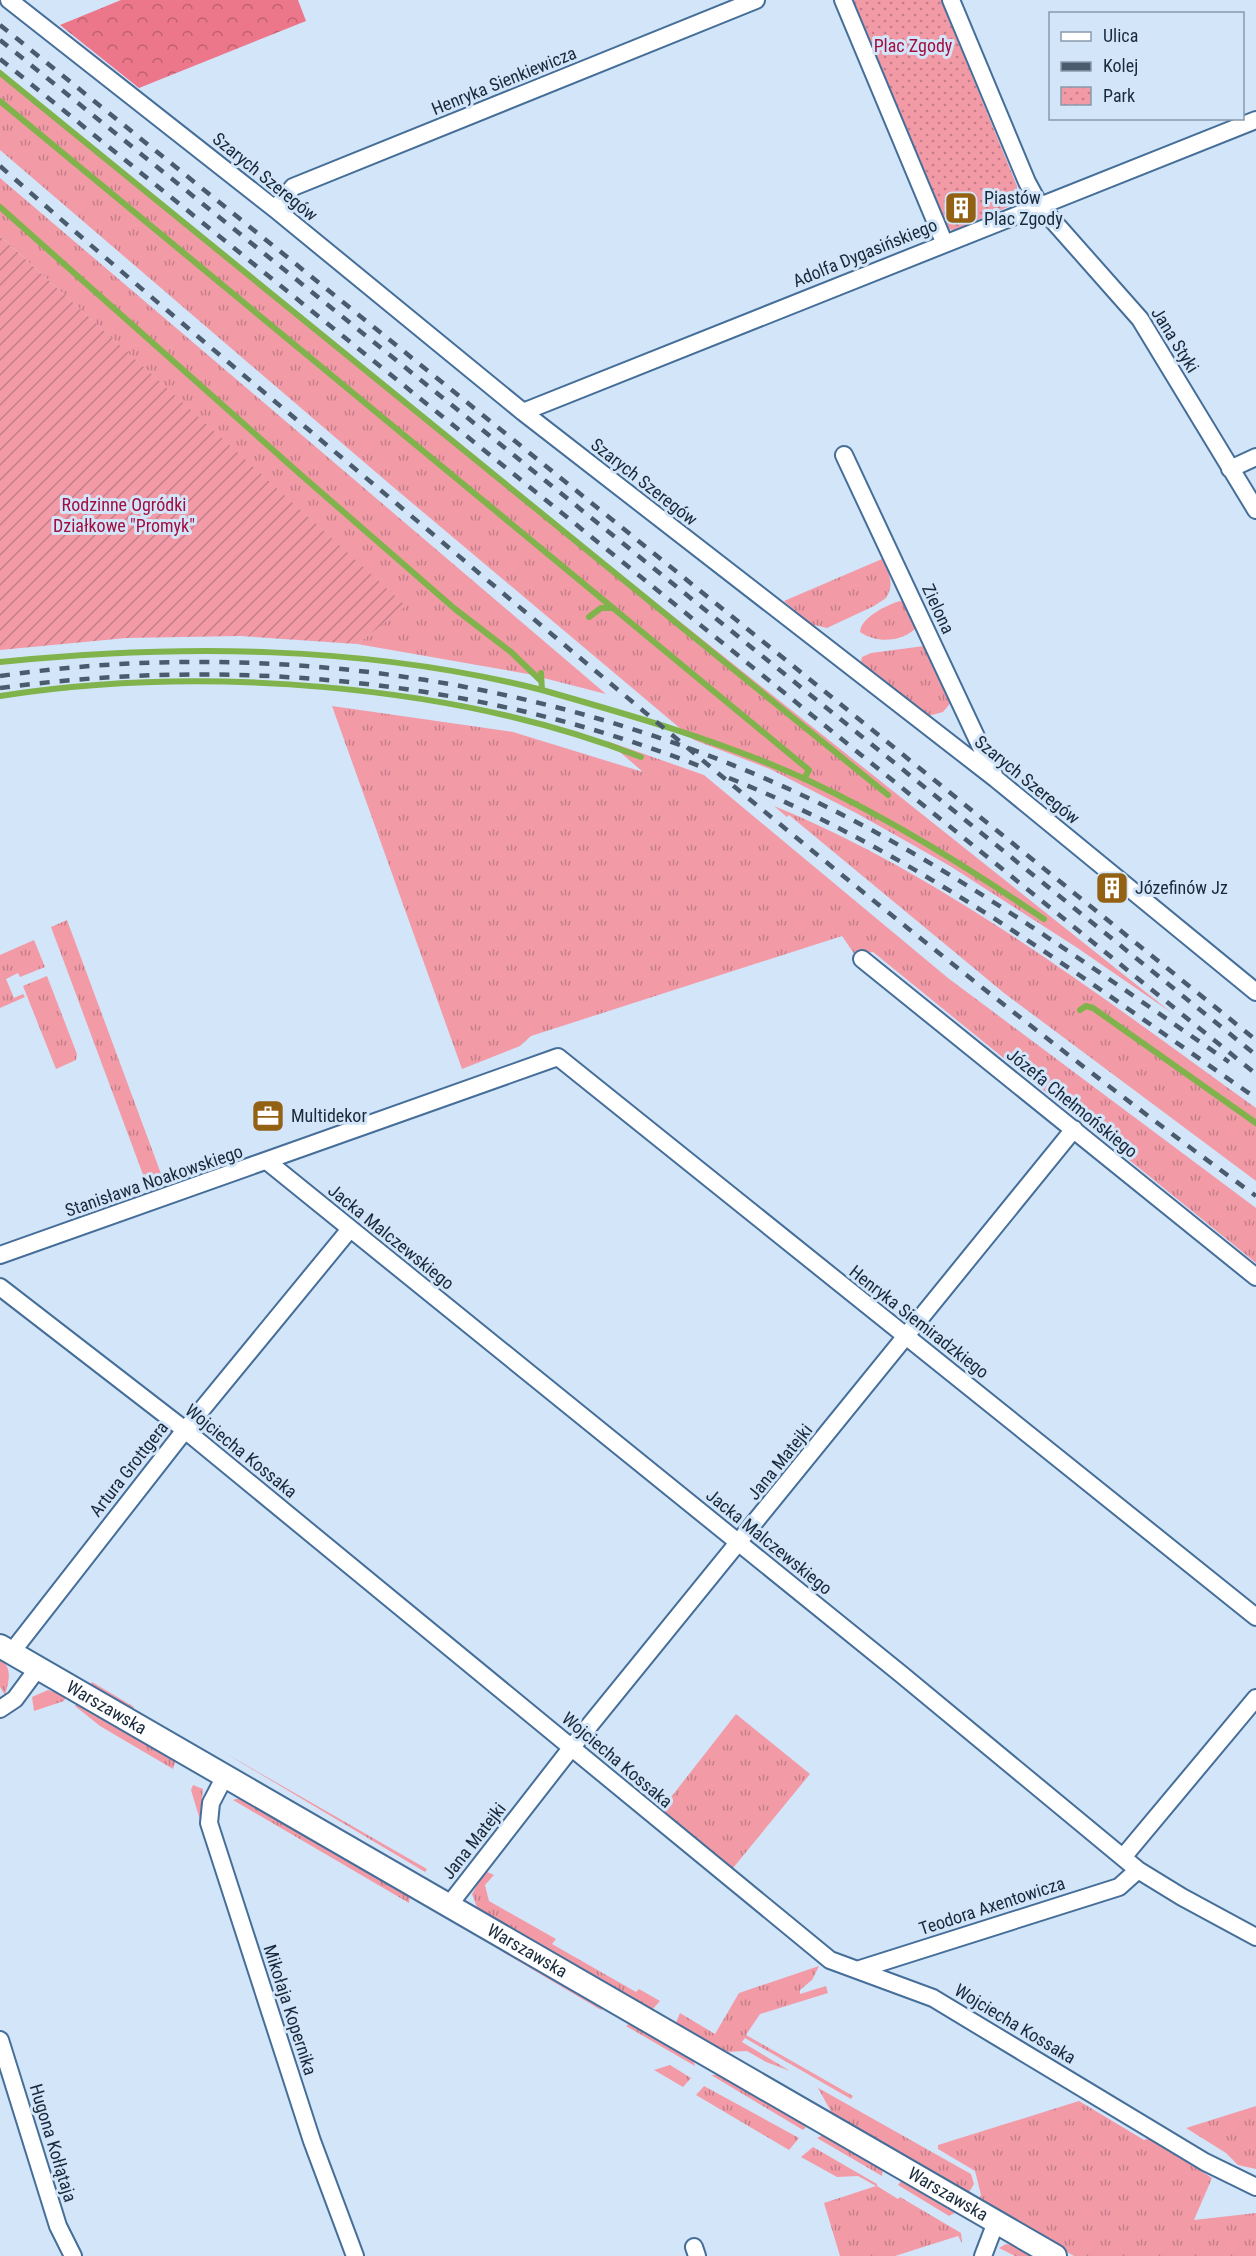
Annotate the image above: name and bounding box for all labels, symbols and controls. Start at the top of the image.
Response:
legend [1049,12,1244,120]
text: Ulica [1103,25,1138,46]
park label: Plac Zgody [874,35,953,56]
street label: Henryka Sienkiewicza [428,42,579,119]
text: Kolej [1103,55,1138,76]
text: Park [1103,85,1135,106]
street label: Szarych Szeregów [209,128,322,226]
place label: Piastów Plac Zgody [984,187,1063,229]
building icon: Piastów Plac Zgody [943,190,979,226]
street label: Adolfa Dygasińskiego [790,214,940,291]
street label: Jana Styki [1147,303,1204,376]
street label: Szarych Szeregów [587,434,702,530]
park label: Rodzinne Ogródki Działkowe "Promyk" [53,494,195,536]
street label: Zielona [918,581,959,637]
street label: Szarych Szeregów [971,731,1084,829]
building icon: Józefinów Jz [1094,870,1130,906]
place label: Józefinów Jz [1135,877,1228,898]
street label: Józefa Chełmońskiego [1003,1043,1142,1162]
office icon: Multidekor [250,1098,286,1134]
place label: Multidekor [291,1105,367,1126]
street label: Stanisława Noakowskiego [62,1140,245,1221]
street label: Jacka Malczewskiego [324,1179,458,1294]
street label: Henryka Siemiradzkiego [845,1261,993,1383]
street label: Wojciecha Kossaka [181,1399,301,1502]
street label: Artura Grottgera [85,1417,172,1520]
street label: Jana Matejki [743,1420,816,1504]
street label: Jacka Malczewskiego [702,1484,836,1599]
street label: Warszawska [63,1676,150,1738]
street label: Wojciecha Kossaka [558,1707,677,1812]
street label: Jana Matejki [437,1798,510,1883]
street label: Teodora Axentowicza [916,1872,1067,1939]
street label: Warszawska [484,1919,571,1982]
street label: Mikołaja Kopernika [260,1942,321,2078]
street label: Wojciecha Kossaka [951,1979,1080,2068]
street label: Hugona Kołłątaja [26,2081,81,2204]
street label: Warszawska [904,2162,992,2225]

